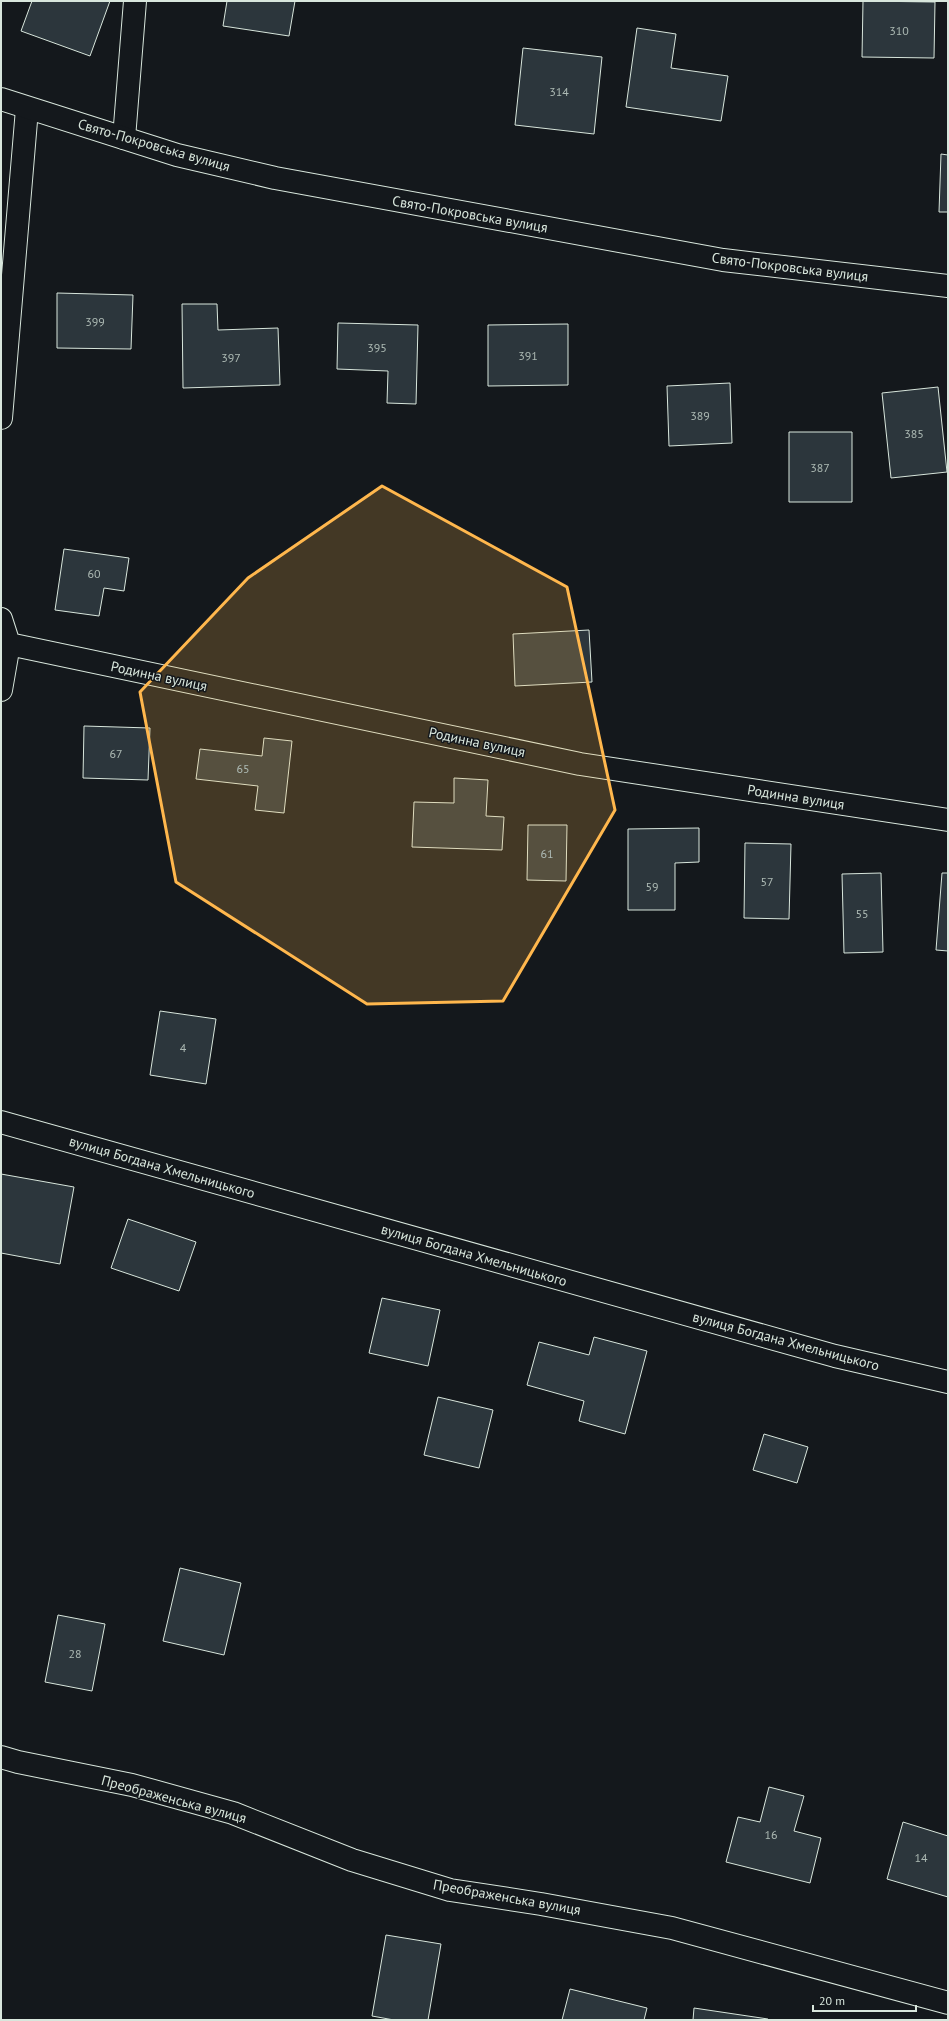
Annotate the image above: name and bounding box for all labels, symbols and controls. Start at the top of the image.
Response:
house number: 310 [889,23,909,38]
house number: 314 [549,84,569,99]
street label: Свято-Покровська вулиця [76,115,232,175]
street label: Свято-Покровська вулиця [391,191,549,237]
street label: Свято-Покровська вулиця [711,248,869,286]
house number: 399 [85,314,105,329]
house number: 395 [367,340,387,355]
house number: 391 [518,348,538,363]
house number: 397 [221,350,241,365]
house number: 389 [690,408,710,423]
house number: 385 [904,426,924,441]
house number: 387 [810,460,830,475]
house number: 60 [87,566,101,581]
street label: Родинна вулиця [109,657,209,695]
street label: Родинна вулиця [427,723,527,761]
house number: 67 [109,746,123,761]
house number: 65 [236,761,250,776]
street label: Родинна вулиця [746,780,846,814]
house number: 61 [540,846,554,861]
house number: 57 [760,874,774,889]
house number: 59 [645,879,659,894]
house number: 55 [855,906,869,921]
house number: 4 [180,1040,187,1055]
street label: вулиця Богдана Хмельницького [67,1132,257,1202]
street label: вулиця Богдана Хмельницького [379,1220,569,1290]
street label: вулиця Богдана Хмельницького [691,1307,881,1375]
house number: 28 [68,1646,82,1661]
street label: Преображенська вулиця [99,1771,249,1827]
house number: 16 [764,1827,778,1842]
house number: 14 [914,1850,928,1865]
street label: Преображенська вулиця [432,1875,582,1919]
scale bar [813,1987,916,2013]
text: 20 m [819,1993,845,2008]

